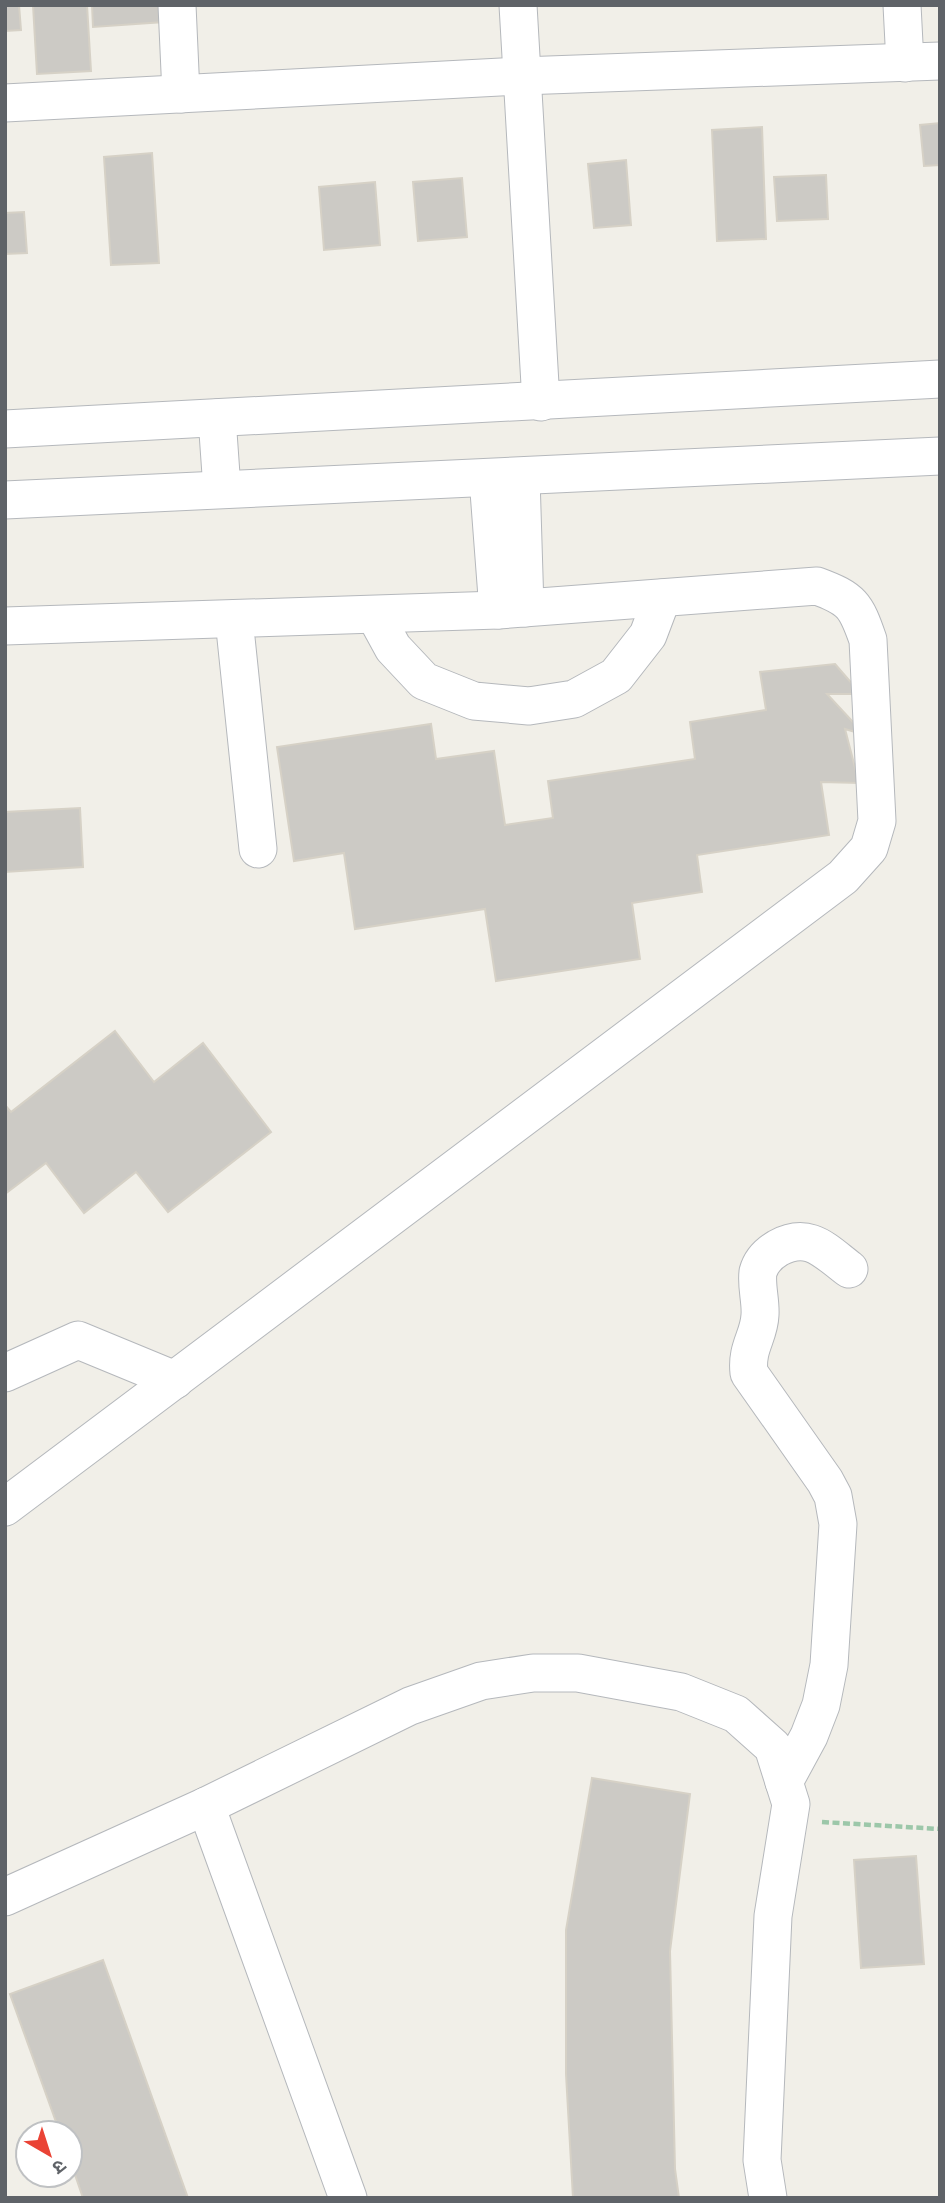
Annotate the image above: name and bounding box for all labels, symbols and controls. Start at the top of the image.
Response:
north arrow [14,2119,84,2189]
text: उ [47,2154,70,2179]

